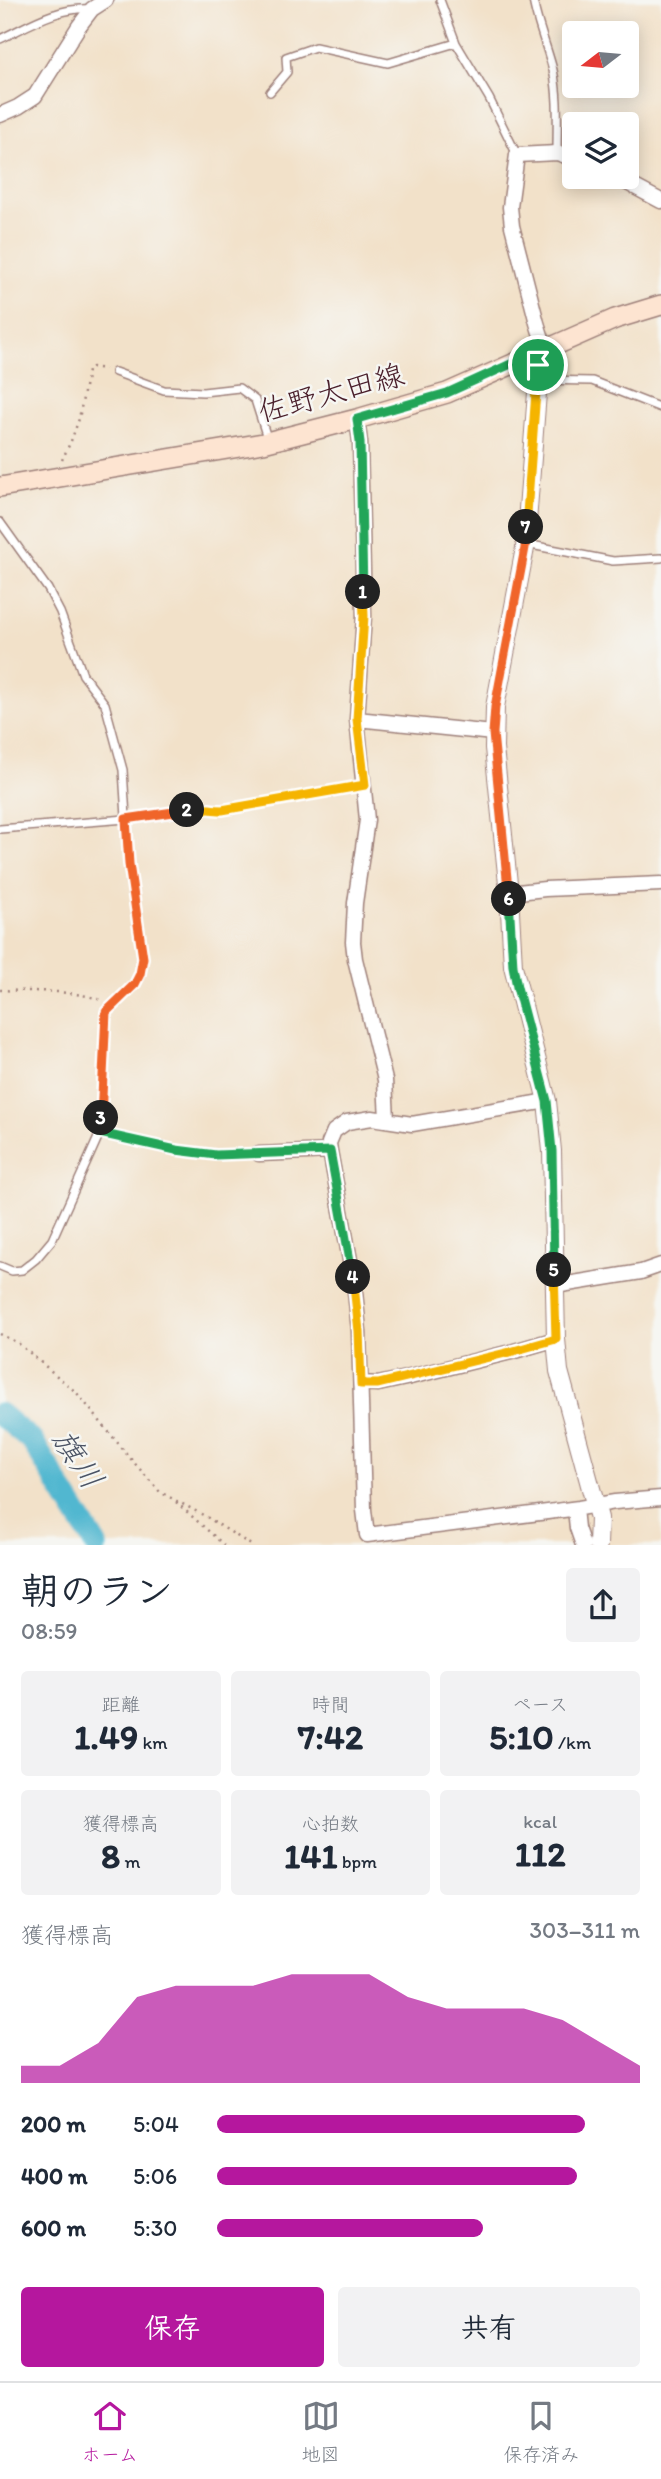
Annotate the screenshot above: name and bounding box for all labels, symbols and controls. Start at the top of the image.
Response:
north arrow [562,21,639,98]
map controls [562,21,639,189]
button: layers [562,112,639,189]
pin [508,335,568,395]
icon: arrive [519,346,557,384]
street label: 佐野太田線 [254,355,408,430]
pin: 7 [508,510,544,544]
text: 7 [521,515,530,538]
pin: 1 [346,574,380,610]
text: 1 [358,580,367,603]
pin: 2 [170,792,204,828]
text: 2 [182,798,192,821]
pin: 6 [491,881,526,916]
text: 6 [503,887,514,910]
pin: 3 [84,1100,119,1136]
text: 3 [95,1106,106,1129]
pin: 5 [536,1252,572,1288]
text: 5 [549,1258,558,1281]
pin: 4 [336,1260,370,1294]
text: 4 [347,1265,358,1288]
water label: 旗川 [44,1422,112,1496]
text: 朝のラン [21,1568,173,1614]
button: share [566,1568,640,1642]
text: 08:59 [21,1617,78,1645]
text: 距離 [102,1693,140,1716]
text: 時間 [311,1693,350,1716]
text: ペース [512,1693,568,1716]
text: 1.49 [74,1716,138,1758]
text: 7:42 [298,1716,363,1758]
text: 5:10 [489,1716,554,1758]
text: km [138,1731,168,1754]
text: /km [554,1731,591,1754]
text: kcal [523,1810,557,1833]
text: 獲得標高 [83,1812,159,1835]
text: 心拍数 [302,1812,359,1835]
text: 112 [515,1833,566,1875]
text: 8 [101,1835,120,1877]
text: 141 [284,1835,337,1877]
text: m [120,1850,141,1873]
text: bpm [337,1850,377,1873]
text: 303–311 m [530,1916,640,1944]
text: 獲得標高 [21,1921,113,1949]
text: 200 m [21,2110,86,2138]
text: 5:04 [133,2110,179,2138]
text: 400 m [21,2162,88,2190]
text: 5:06 [133,2162,177,2190]
text: 600 m [21,2214,86,2242]
text: 5:30 [133,2214,177,2242]
button: 保存 [21,2287,324,2367]
button: 共有 [338,2287,640,2367]
tab: ホーム [82,2397,138,2466]
tab: 地図 [302,2397,340,2466]
tab: 保存済み [503,2397,579,2466]

